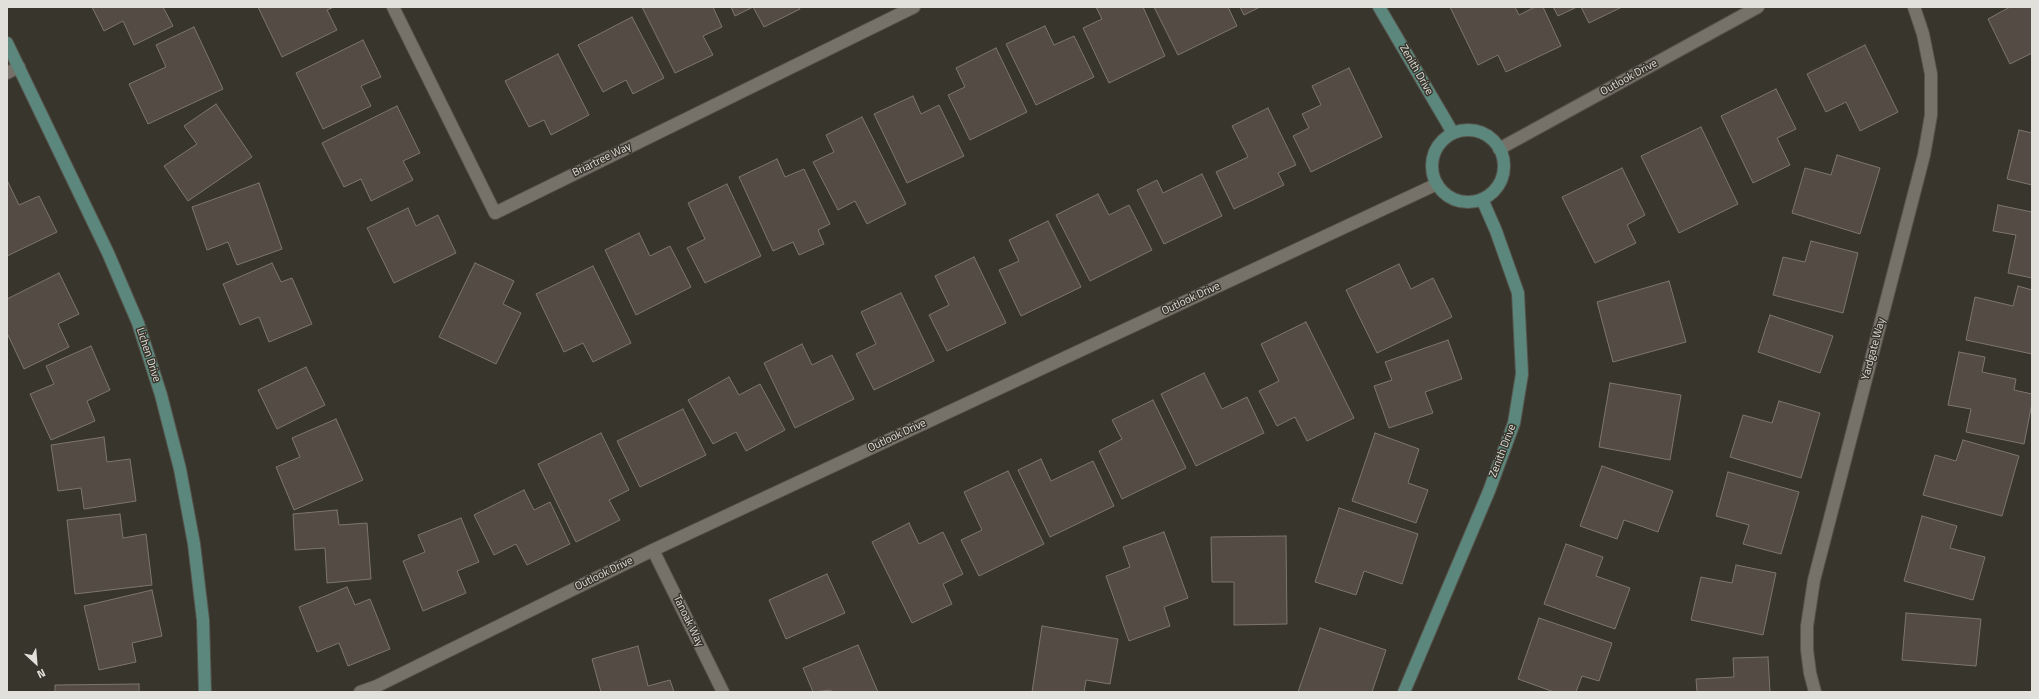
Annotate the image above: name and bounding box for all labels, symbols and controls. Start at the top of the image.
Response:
street label: Zenith Drive [1396,42,1436,98]
street label: Outlook Drive [1598,57,1660,99]
street label: Briartree Way [570,140,634,180]
street label: Outlook Drive [1160,280,1222,318]
street label: Yardgate Way [1859,317,1889,381]
street label: Lichen Drive [133,326,163,384]
street label: Outlook Drive [866,417,928,455]
street label: Zenith Drive [1487,423,1519,479]
street label: Outlook Drive [573,554,635,594]
street label: Tanoak Way [670,593,706,649]
north arrow [16,643,56,683]
text: N [34,665,48,683]

